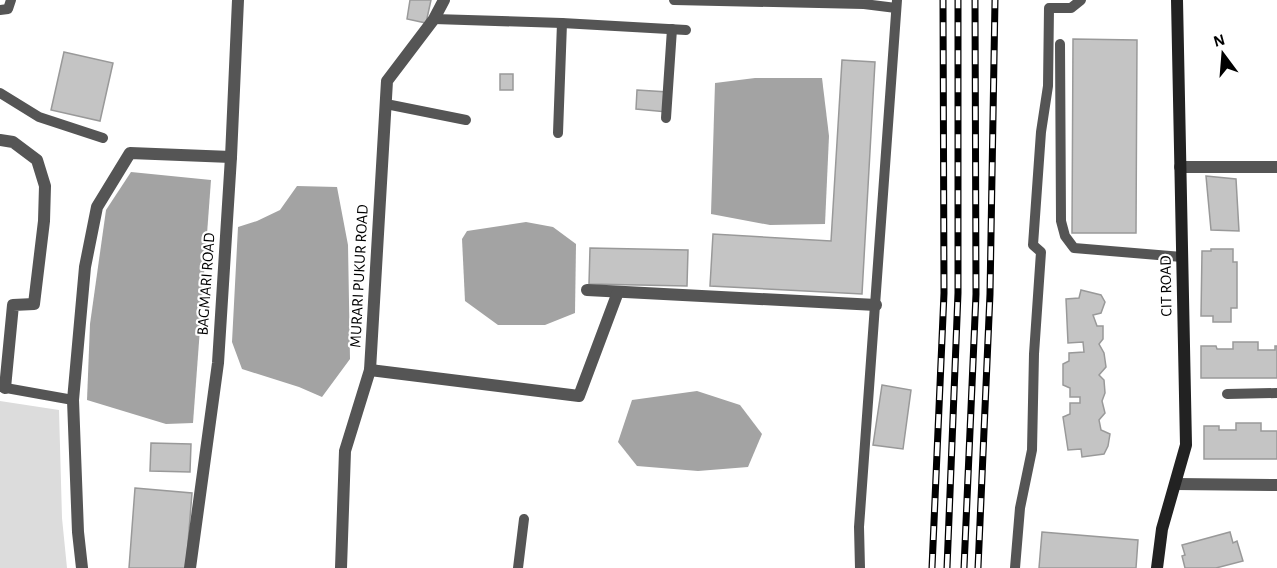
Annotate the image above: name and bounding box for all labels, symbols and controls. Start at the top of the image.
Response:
north arrow [1193,24,1253,84]
text: N [1212,31,1227,50]
street label: MURARI PUKUR ROAD [347,204,371,348]
street label: BAGMARI ROAD [194,232,218,336]
street label: CIT ROAD [1157,255,1175,317]

